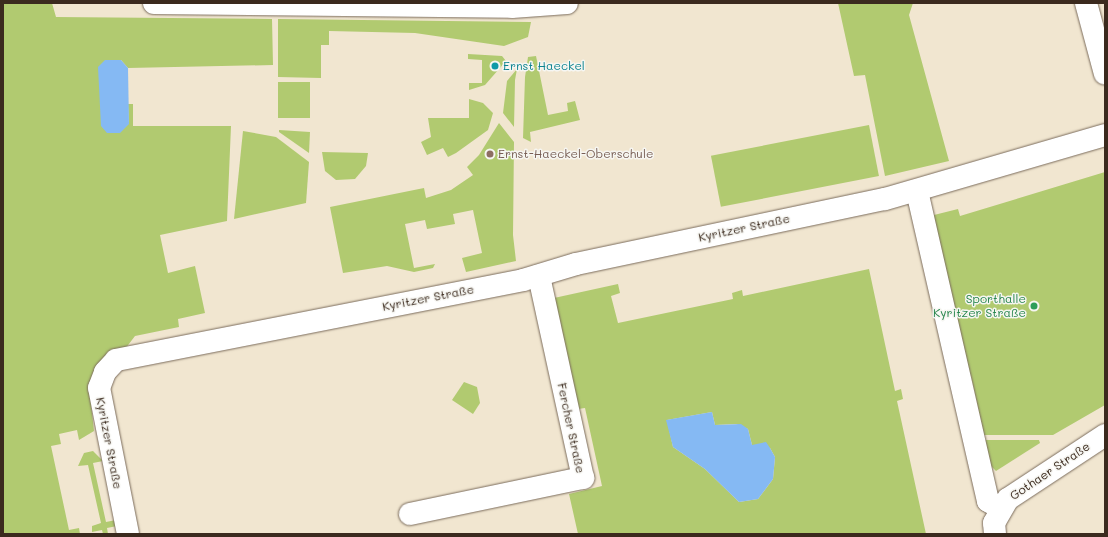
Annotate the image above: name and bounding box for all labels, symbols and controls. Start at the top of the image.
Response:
place label: Ernst Haeckel [503,59,585,73]
marker: Ernst Haeckel [490,61,500,71]
place label: Ernst-Haeckel-Oberschule [498,147,653,161]
marker: Ernst-Haeckel-Oberschule [485,149,495,159]
street label: Kyritzer Straße [697,211,791,245]
street label: Kyritzer Straße [381,282,475,314]
place label: Sporthalle Kyritzer Straße [933,292,1026,320]
marker: Sporthalle Kyritzer Straße [1029,301,1039,311]
street label: Fercher Straße [554,382,588,474]
street label: Kyritzer Straße [93,396,125,490]
street label: Gothaer Straße [1007,439,1093,503]

